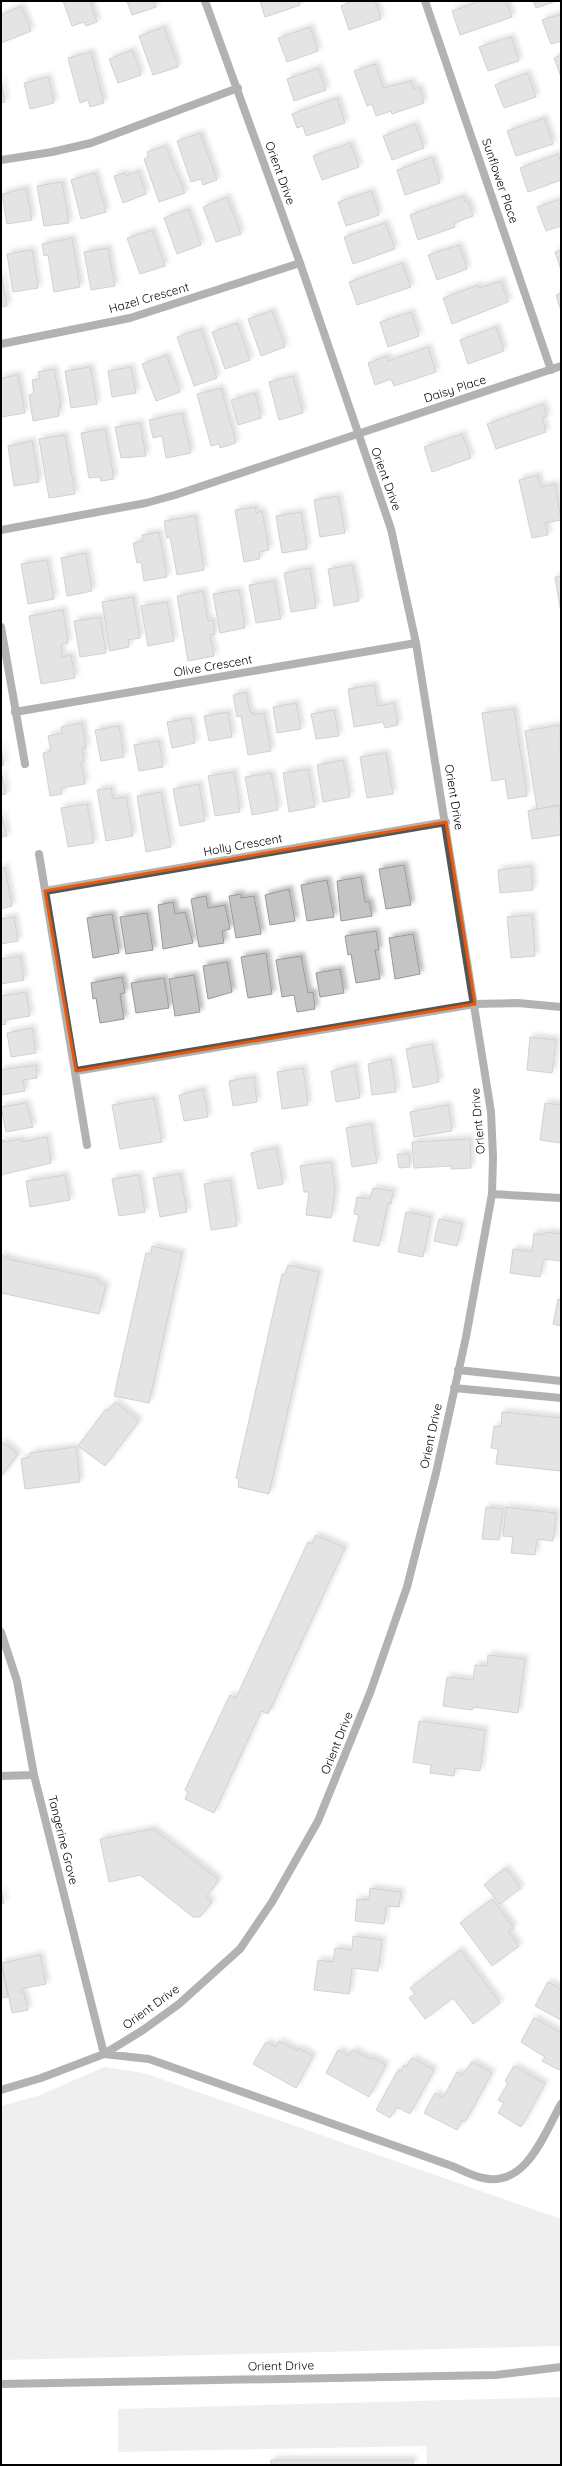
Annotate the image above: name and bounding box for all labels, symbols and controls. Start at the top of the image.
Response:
street label: Sunflower Place [479,136,522,225]
street label: Orient Drive [262,139,299,207]
street label: Hazel Crescent [107,279,191,316]
street label: Daisy Place [422,371,488,406]
street label: Orient Drive [368,445,405,513]
street label: Olive Crescent [172,651,253,680]
street label: Orient Drive [442,763,467,831]
street label: Holly Crescent [202,830,284,859]
street label: Orient Drive [467,1087,488,1155]
street label: Orient Drive [416,1402,445,1470]
street label: Orient Drive [317,1709,356,1776]
street label: Tangerine Grove [45,1794,82,1886]
street label: Orient Drive [119,1981,182,2032]
street label: Orient Drive [248,2357,314,2374]

